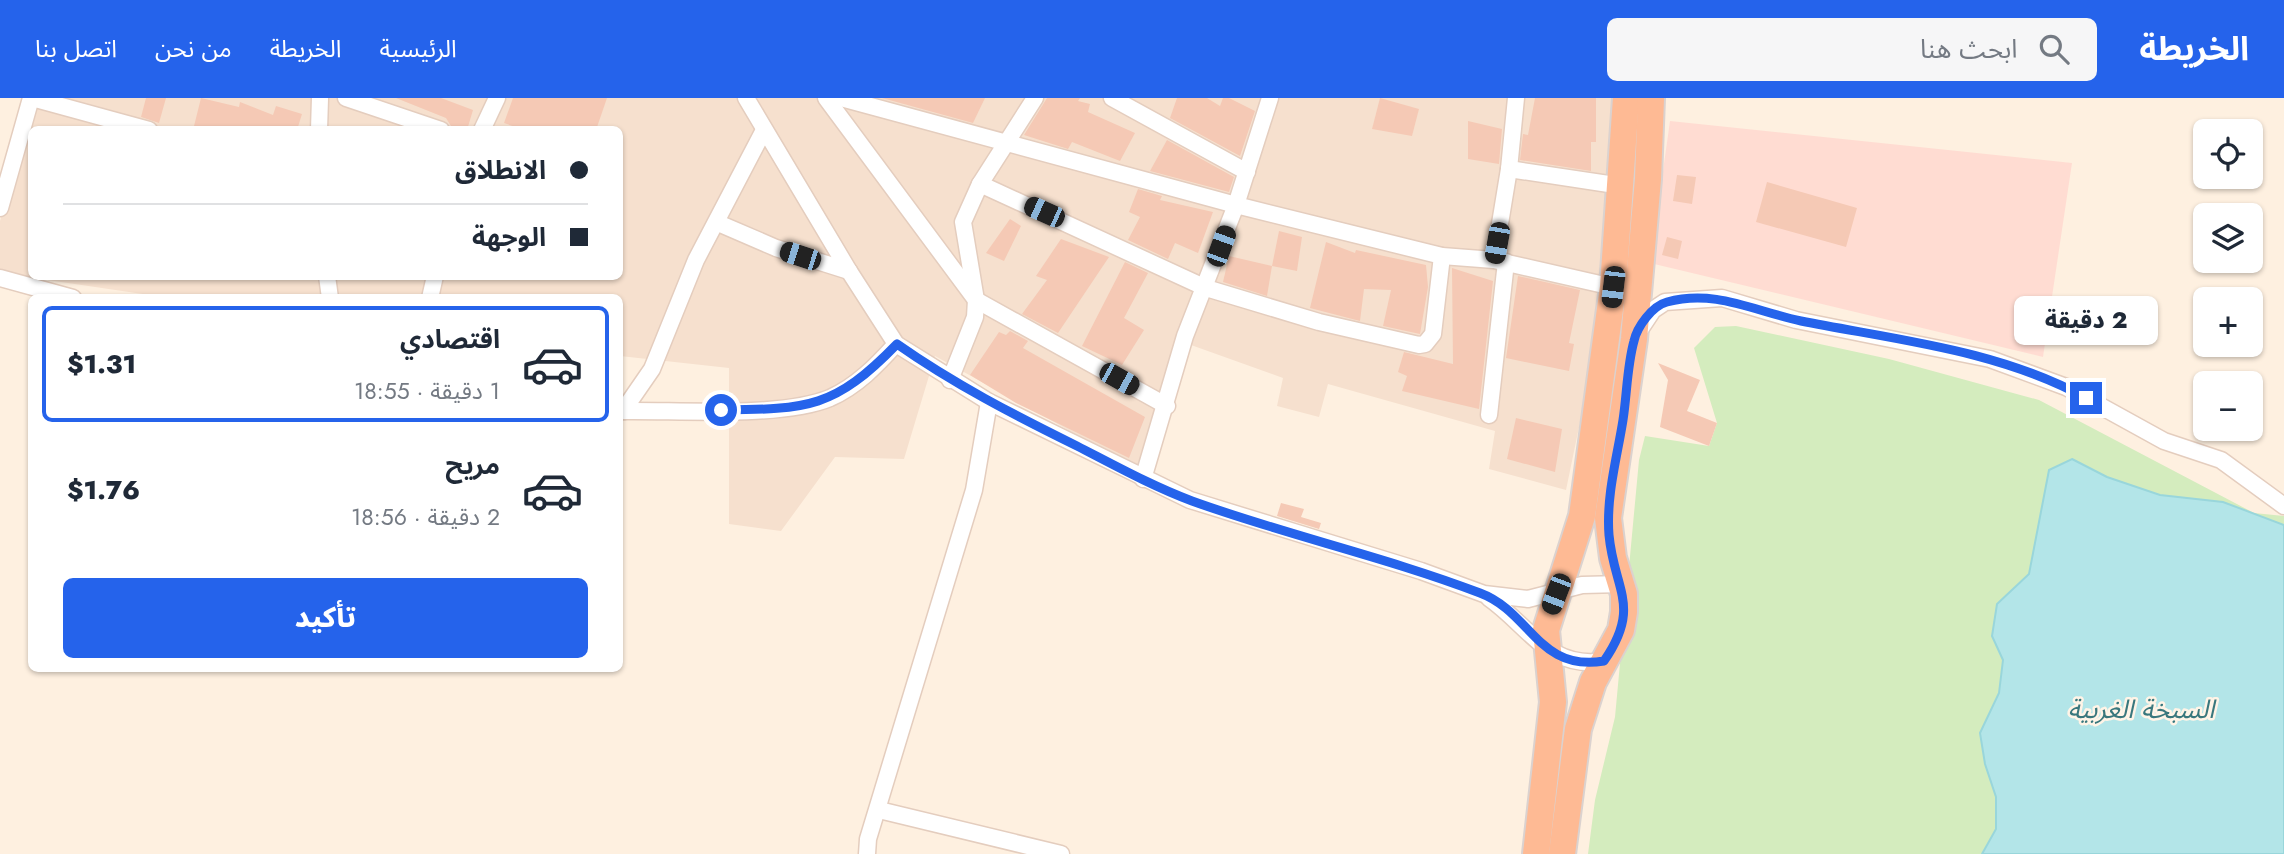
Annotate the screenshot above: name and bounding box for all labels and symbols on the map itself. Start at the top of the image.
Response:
car [1021,194,1068,230]
car [1484,220,1511,266]
car [1204,223,1239,269]
car [777,240,824,272]
car [1601,265,1626,309]
callout: 2 دقيقة [2014,296,2158,345]
car [1096,360,1143,398]
route end [2070,382,2102,414]
route start [705,394,737,426]
car [1539,571,1574,617]
water label: السبخة الغربية [2068,690,2217,728]

